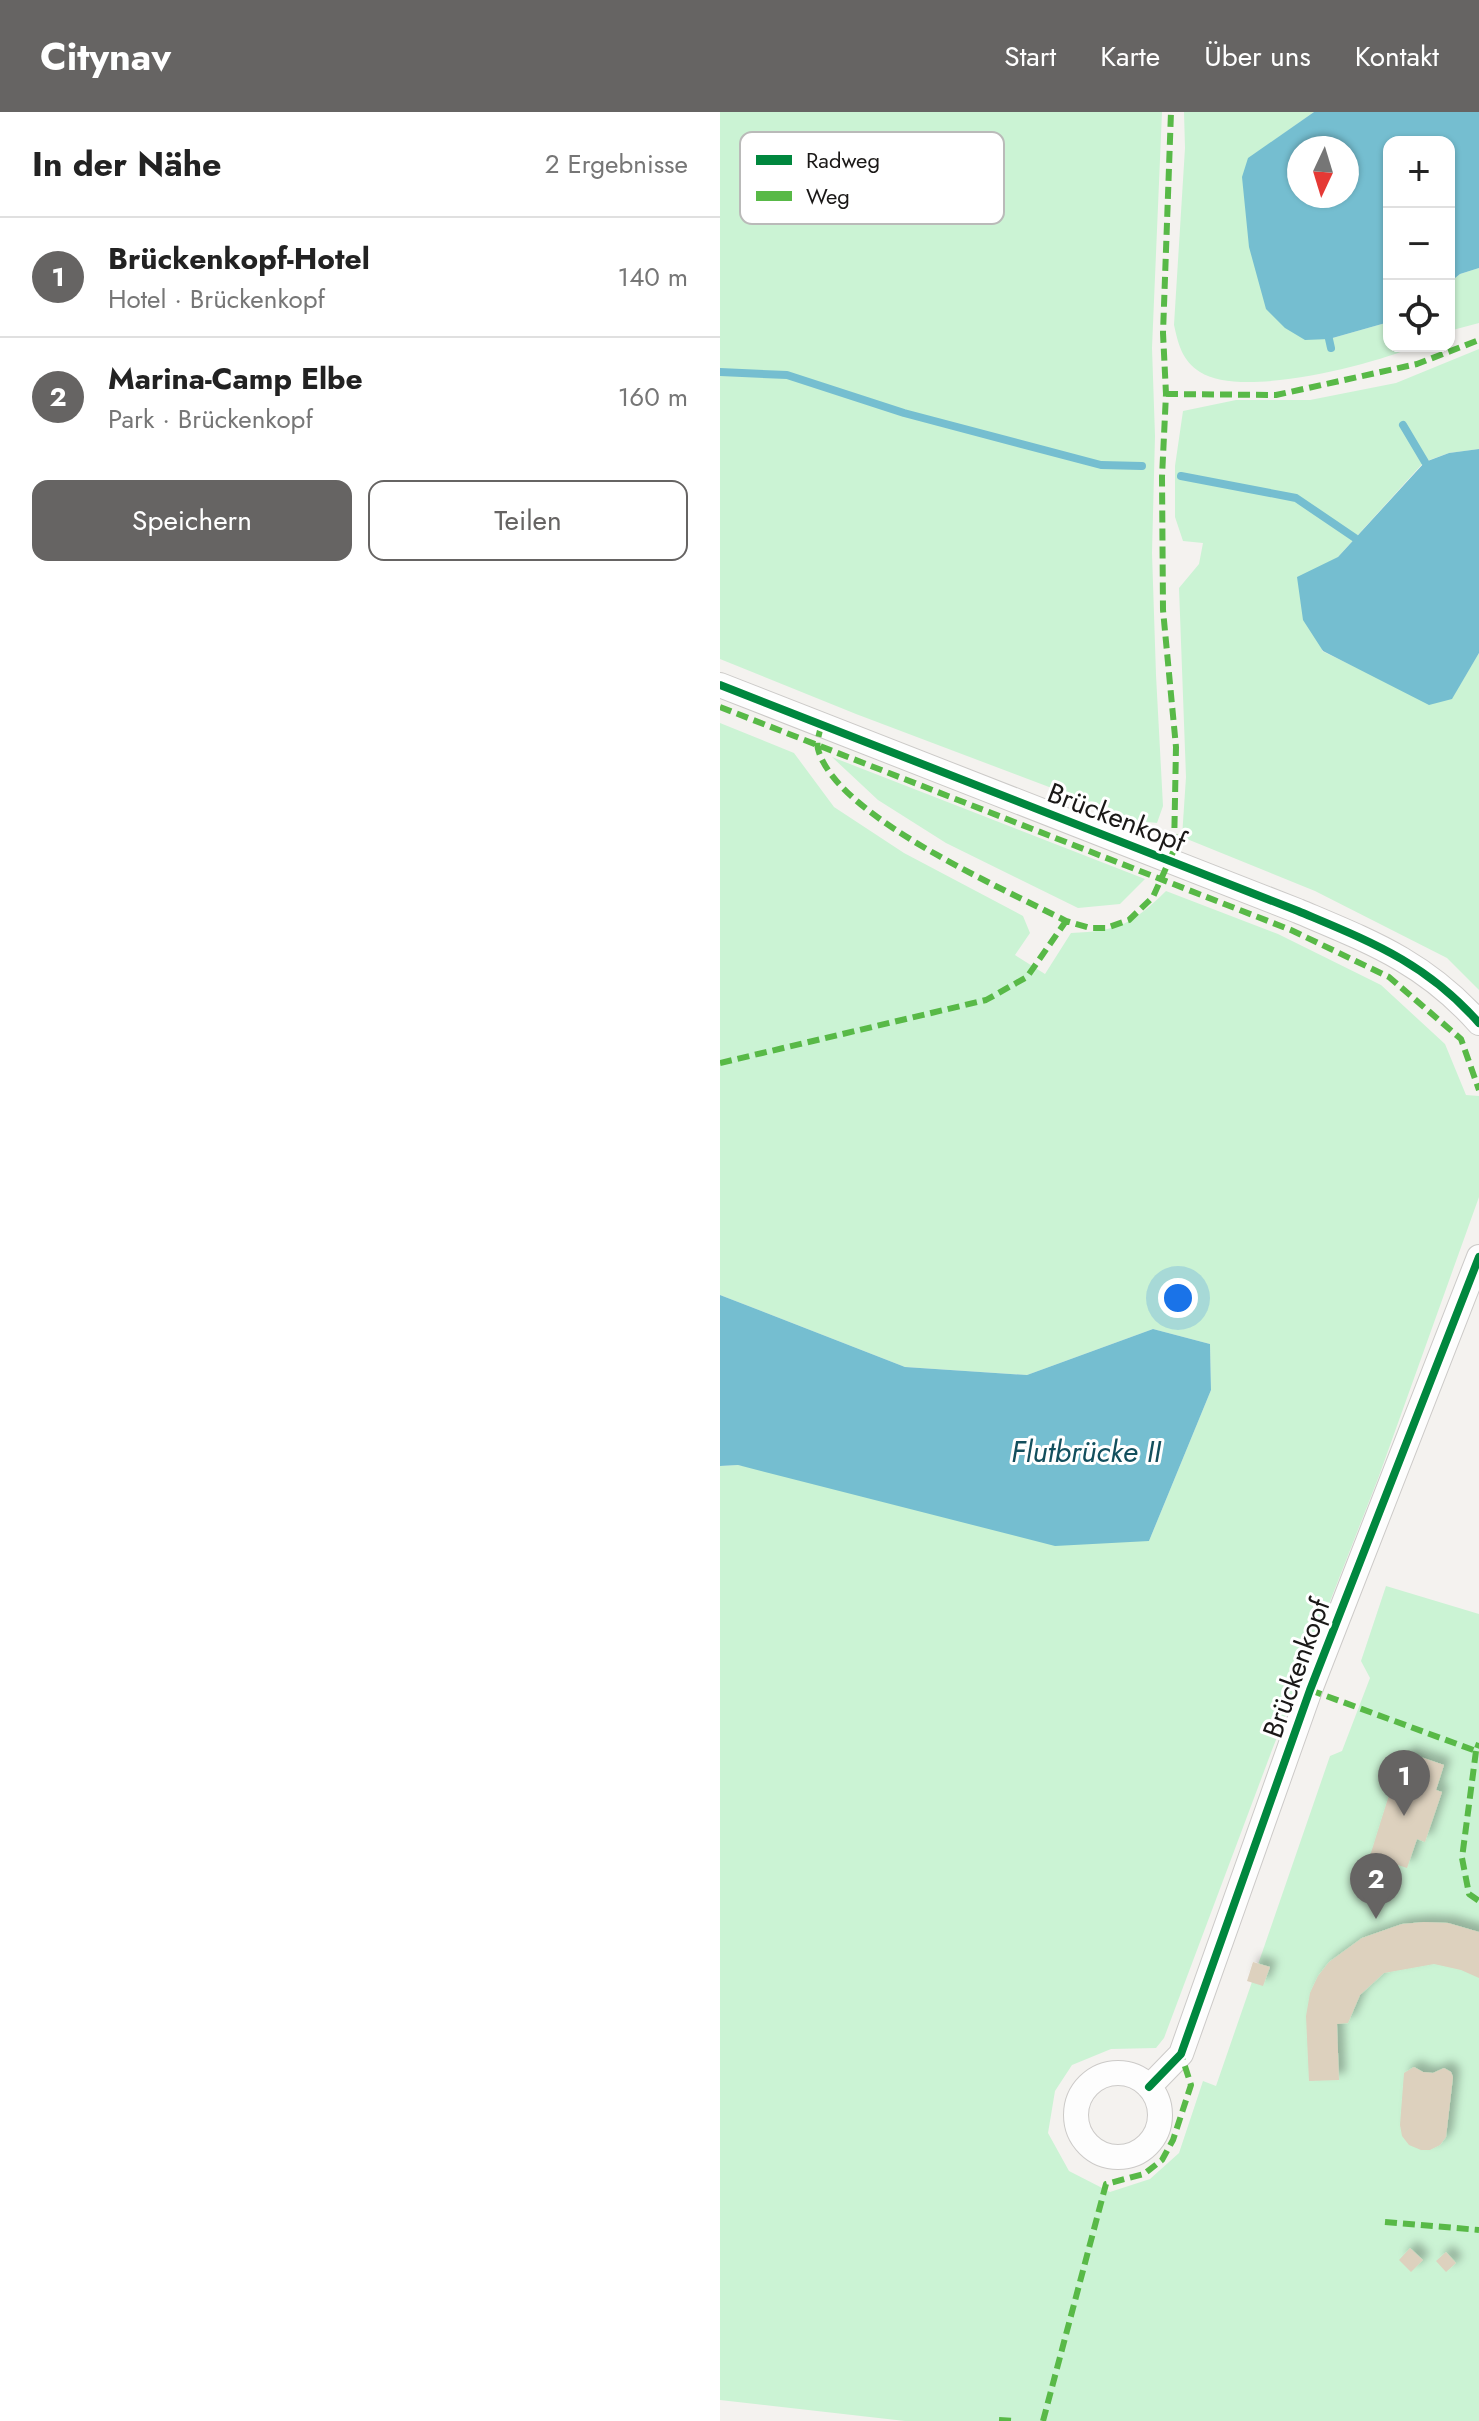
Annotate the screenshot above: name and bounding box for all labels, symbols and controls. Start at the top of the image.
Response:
text: Citynav [40,29,171,84]
text: Start [1004,36,1056,77]
text: Karte [1100,36,1160,77]
text: Über uns [1204,36,1311,77]
text: Kontakt [1355,36,1439,77]
legend [740,132,1004,224]
north arrow [1287,136,1359,208]
map controls [1383,136,1455,352]
button: + [1383,136,1455,208]
text: In der Nähe [32,140,222,189]
text: Radweg [806,144,880,176]
text: 2 Ergebnisse [545,145,688,183]
text: Weg [806,180,850,212]
button: − [1383,208,1455,280]
text: Brückenkopf-Hotel [108,237,370,280]
text: 1 [51,258,65,296]
text: 140 m [617,258,688,296]
text: Hotel · Brückenkopf [108,280,325,318]
button: locate [1383,280,1455,352]
text: Marina-Camp Elbe [108,357,363,400]
text: 2 [49,378,67,416]
text: 160 m [618,378,688,416]
text: Park · Brückenkopf [108,400,313,438]
button: Speichern [32,480,352,561]
button: Teilen [368,480,688,561]
street label: Brückenkopf [1042,772,1193,863]
your location [1158,1278,1198,1318]
water label: Flutbrücke II [1011,1430,1162,1473]
street label: Brückenkopf [1252,1592,1341,1744]
pin: 1 [1378,1750,1430,1816]
pin: 2 [1350,1853,1402,1919]

